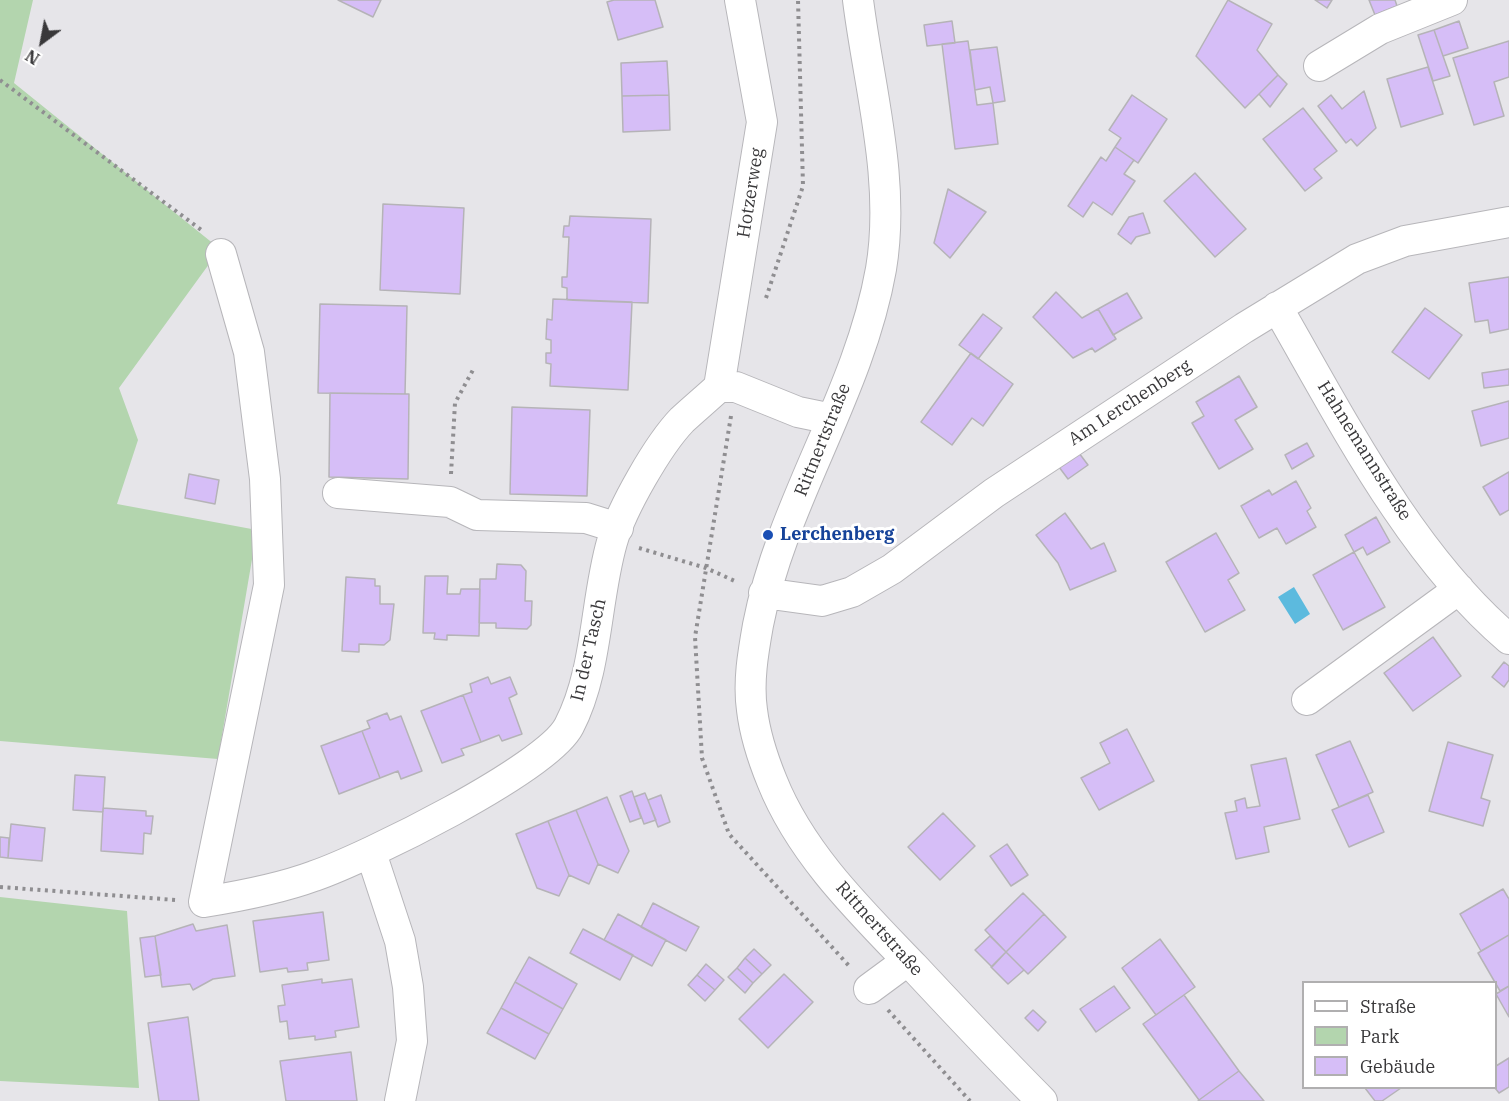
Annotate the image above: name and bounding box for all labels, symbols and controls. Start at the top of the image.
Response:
north arrow [12,12,72,72]
text: N [22,45,43,69]
street label: Hotzerweg [733,146,769,240]
street label: Am Lerchenberg [1065,355,1195,451]
street label: Hahnemannstraße [1312,377,1416,525]
street label: Rittnertstraße [791,380,855,500]
place label: Lerchenberg [780,524,894,546]
marker: Lerchenberg [761,528,775,542]
street label: In der Tasch [567,597,611,703]
street label: Rittnertstraße [831,877,927,981]
legend [1302,981,1497,1089]
text: Straße [1360,995,1416,1018]
text: Park [1360,1025,1399,1048]
text: Gebäude [1360,1055,1435,1078]

